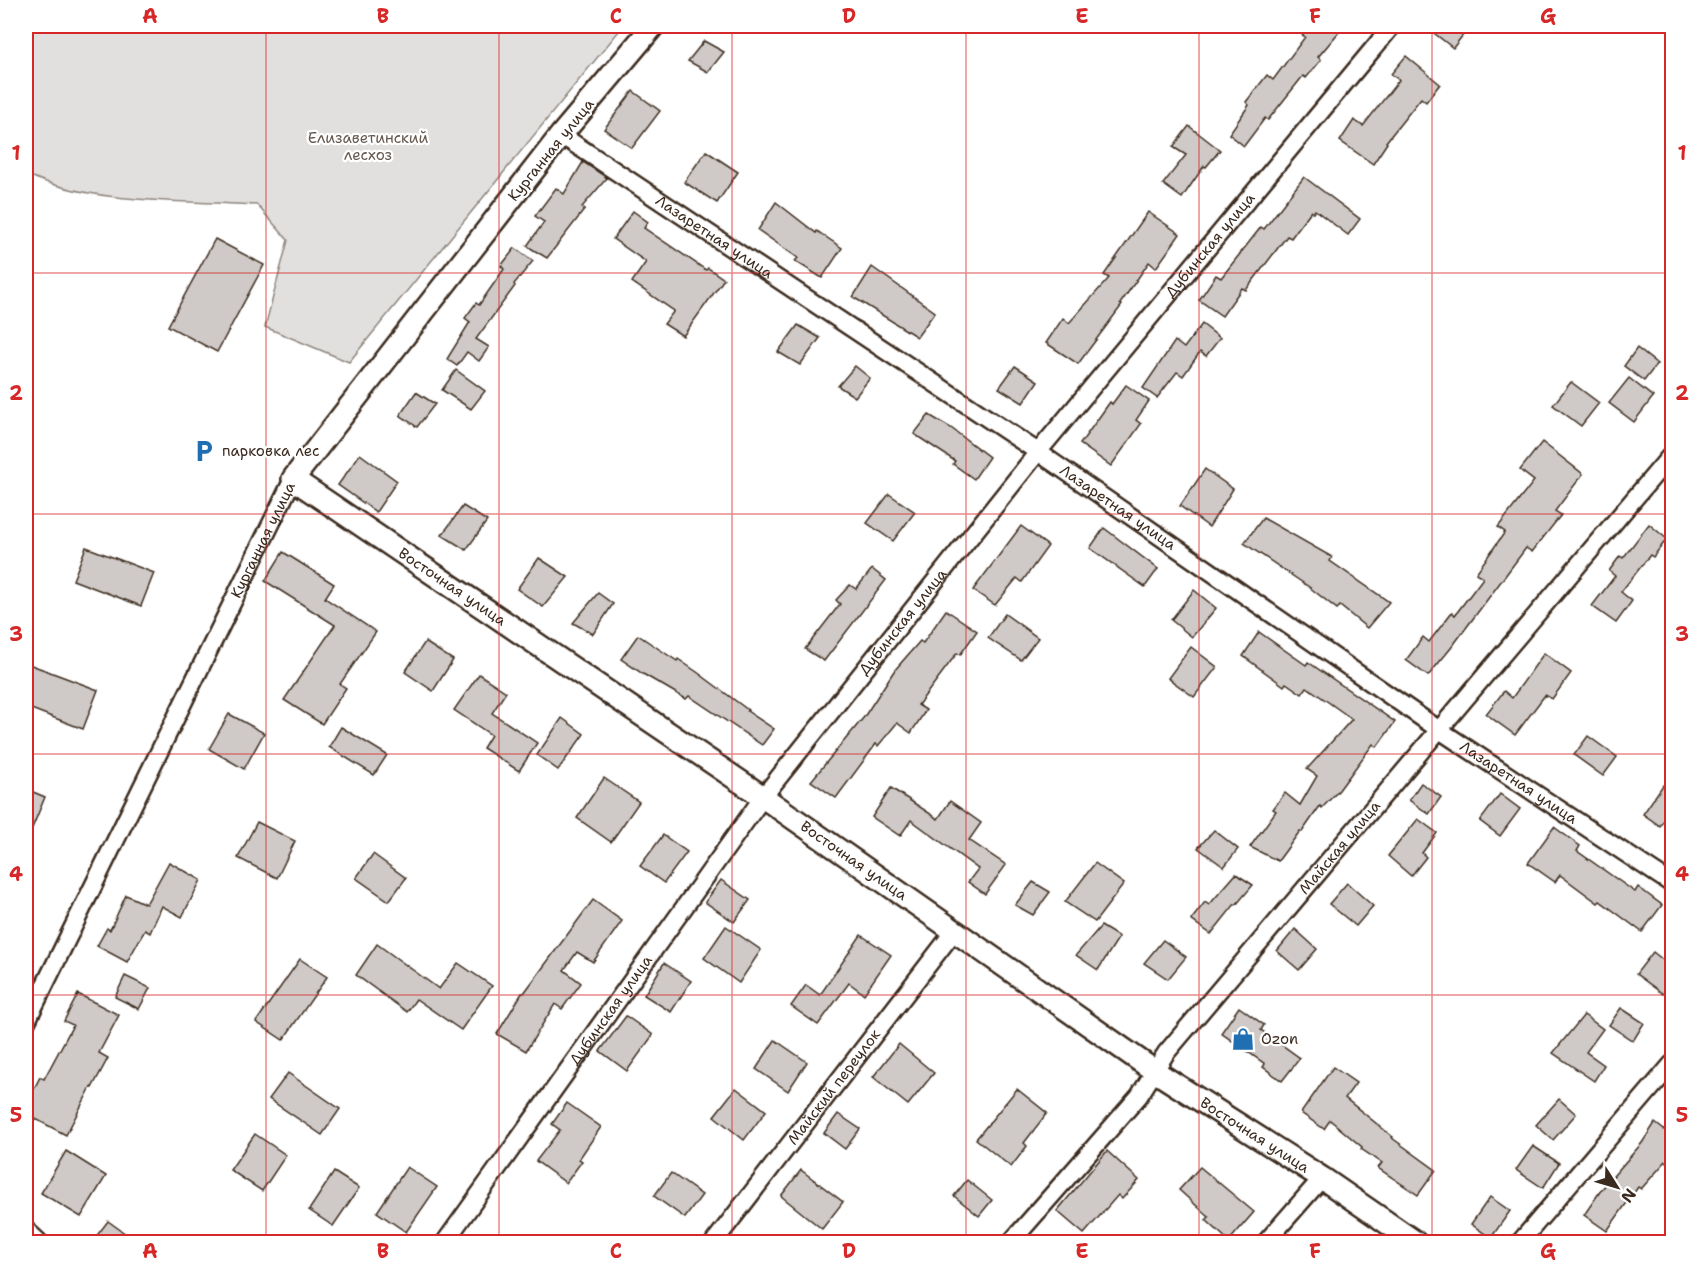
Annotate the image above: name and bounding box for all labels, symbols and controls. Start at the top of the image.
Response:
text: A [142,3,158,29]
text: B [377,3,389,29]
text: C [610,3,622,29]
text: D [842,3,856,29]
text: E [1075,3,1089,29]
text: F [1309,3,1321,29]
text: G [1540,3,1556,29]
street label: Курганная улица [503,94,599,205]
park label: Елизаветинский лесхоз [308,128,429,165]
text: 1 [11,140,21,166]
text: 1 [1677,140,1687,166]
street label: Дубинская улица [1160,188,1260,302]
street label: Лазаретная улица [652,191,777,283]
text: 2 [9,380,23,406]
text: 2 [1675,380,1689,406]
parking icon: парковка лес [191,438,217,464]
place label: парковка лес [222,441,320,461]
street label: Лазаретная улица [1056,460,1181,555]
street label: Курганная улица [226,478,300,601]
street label: Восточная улица [394,543,511,631]
street label: Дубинская улица [854,564,952,679]
text: 3 [9,621,23,647]
text: 3 [1675,621,1689,647]
street label: Лазаретная улица [1456,736,1582,829]
street label: Майская улица [1294,796,1385,898]
street label: Восточная улица [796,816,912,905]
text: 4 [9,861,23,887]
text: 4 [1675,861,1689,887]
street label: Дубинская улица [565,951,657,1069]
street label: Майский переулок [783,1025,885,1149]
shop icon: Ozon [1230,1026,1256,1052]
place label: Ozon [1261,1029,1298,1049]
street label: Восточная улица [1196,1093,1314,1178]
text: 5 [10,1102,22,1128]
text: 5 [1676,1102,1688,1128]
north arrow [1587,1157,1647,1217]
text: N [1616,1184,1641,1207]
text: A [142,1238,158,1264]
text: B [377,1238,389,1264]
text: C [610,1238,622,1264]
text: D [842,1238,856,1264]
text: E [1075,1238,1089,1264]
text: F [1309,1238,1321,1264]
text: G [1540,1238,1556,1264]

